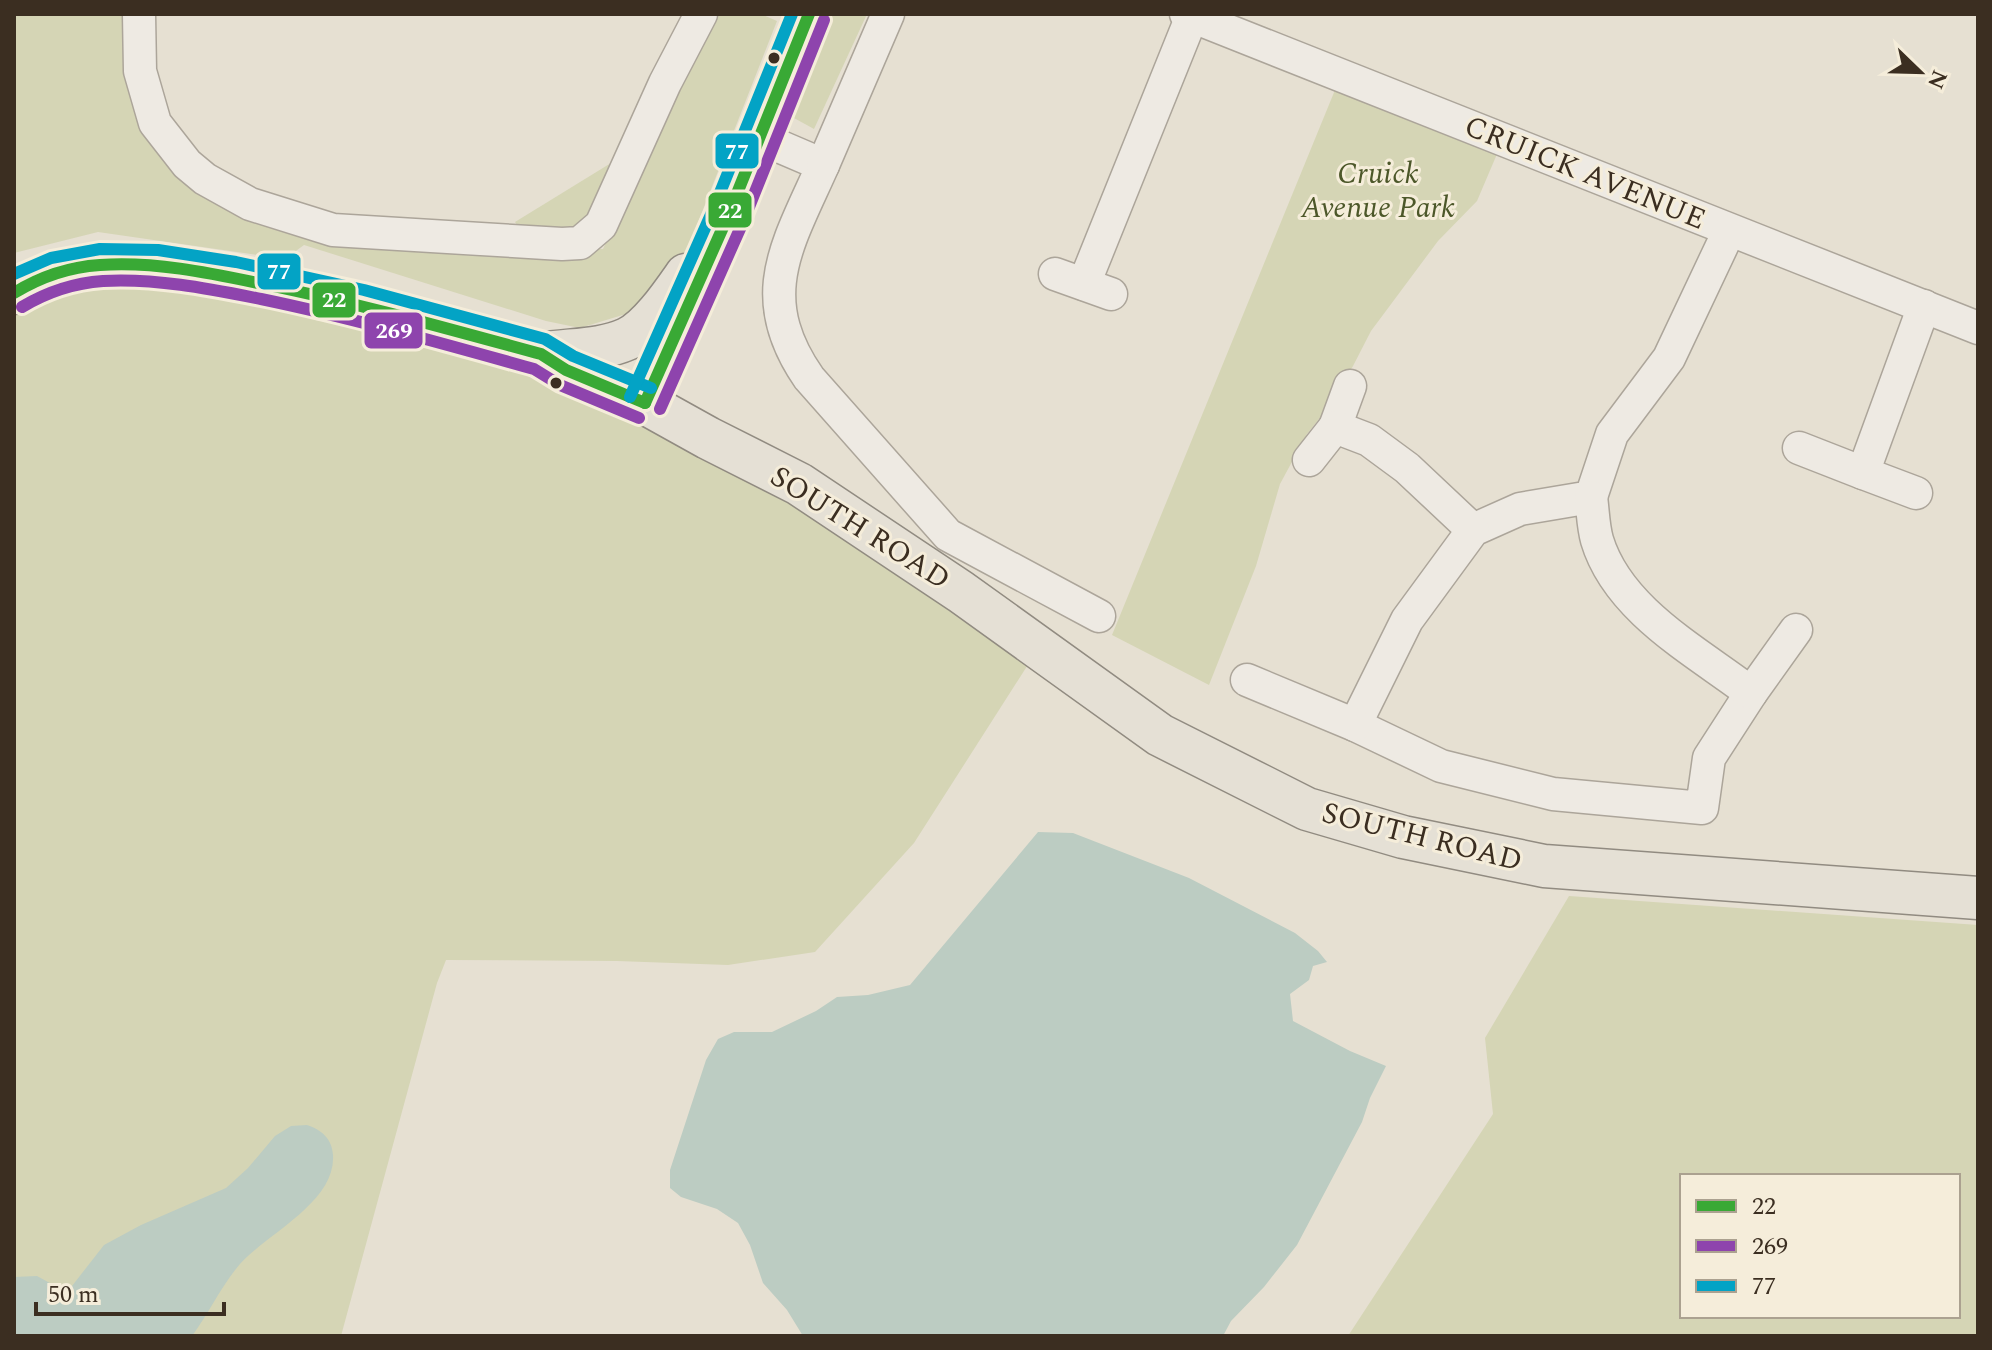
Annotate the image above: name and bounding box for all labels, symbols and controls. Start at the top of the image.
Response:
north arrow [1880,32,1960,112]
unlabelled marker [766,50,782,66]
text: N [1918,65,1956,94]
street label: CRUICK AVENUE [1457,104,1713,242]
line badge: 77 [714,132,760,170]
text: 77 [725,136,749,169]
park label: Cruick Avenue Park [1300,151,1455,231]
line badge: 22 [707,191,753,229]
text: 22 [718,195,742,228]
line badge: 77 [256,252,302,291]
text: 77 [267,256,291,289]
line badge: 22 [311,281,357,319]
text: 22 [322,284,346,317]
line badge: 269 [363,311,424,350]
text: 269 [375,315,413,348]
unlabelled marker [548,375,564,391]
street label: SOUTH ROAD [761,454,959,602]
street label: SOUTH ROAD [1317,790,1527,884]
legend [1680,1174,1960,1318]
text: 22 [1752,1189,1776,1225]
text: 269 [1752,1229,1788,1265]
scale bar [36,1266,224,1316]
text: 77 [1752,1269,1776,1305]
text: 50 m [48,1277,99,1313]

